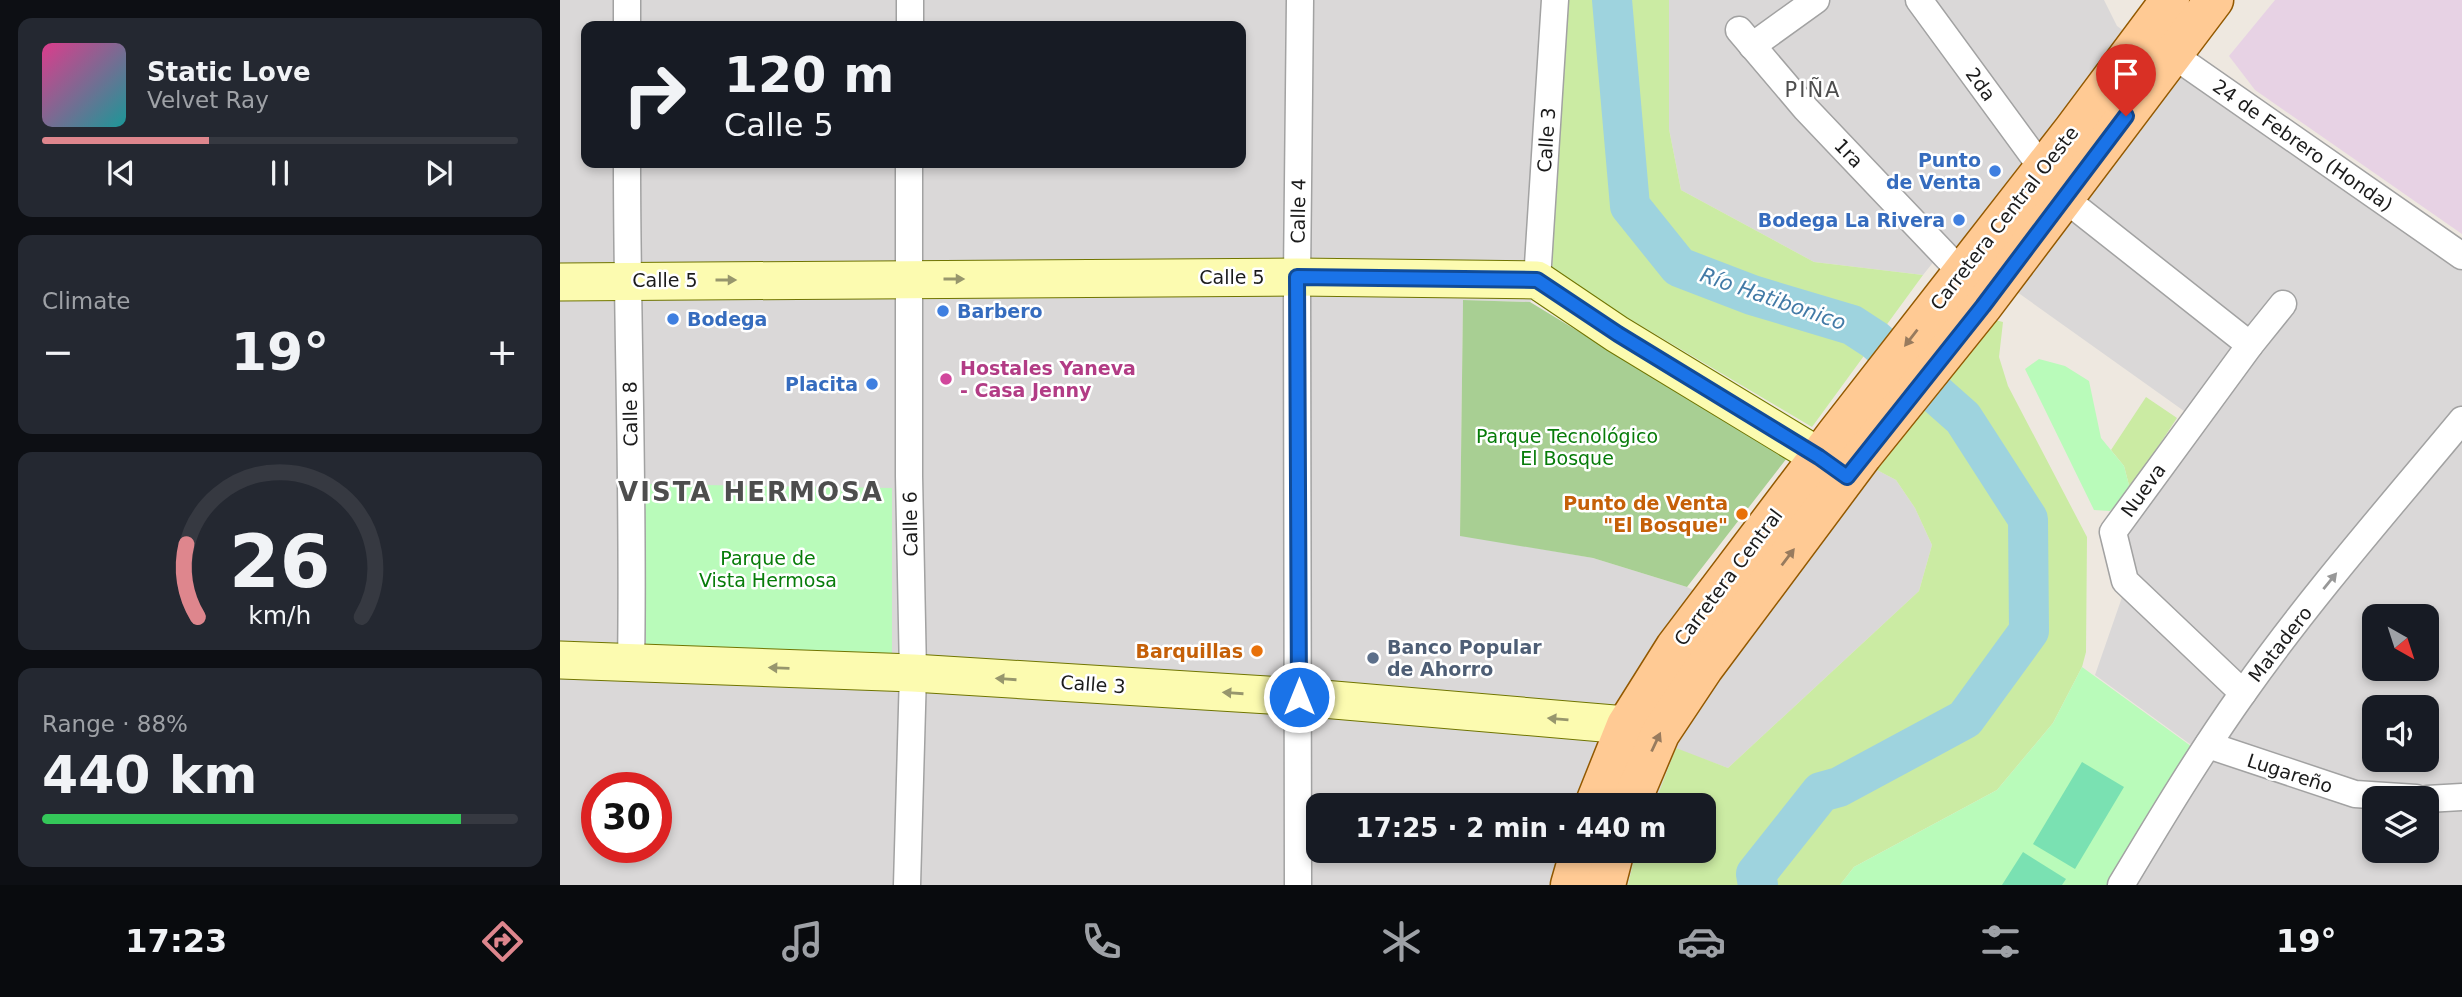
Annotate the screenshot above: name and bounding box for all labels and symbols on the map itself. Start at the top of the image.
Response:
pin [2096,44,2156,116]
street label: 2da [1962,63,2000,105]
street label: 24 de Febrero (Honda) [2209,75,2397,215]
district label: PIÑA [1785,76,1841,102]
street label: Calle 3 [1533,107,1559,173]
street label: Carretera Central Oeste [1925,122,2083,314]
street label: 1ra [1830,134,1868,172]
place label: Punto de Venta [1886,149,1981,193]
marker: Punto de Venta [1987,163,2003,179]
street label: Calle 4 [1286,178,1310,244]
place label: Bodega La Rivera [1758,209,1945,231]
marker: Bodega La Rivera [1951,212,1967,228]
water label: Río Hatibonico [1697,263,1849,335]
street label: Calle 5 [1199,266,1265,288]
street label: Calle 5 [632,269,698,291]
one-way arrow [943,273,965,285]
one-way arrow [715,274,737,286]
place label: Barbero [957,300,1043,322]
marker: Barbero [935,303,951,319]
place label: Bodega [687,308,767,330]
marker: Bodega [665,311,681,327]
one-way arrow [1905,329,1919,347]
place label: Hostales Yaneva - Casa Jenny [960,357,1136,401]
marker: Hostales Yaneva - Casa Jenny [938,371,954,387]
place label: Placita [785,373,858,395]
marker: Placita [864,376,880,392]
street label: Calle 8 [618,381,642,447]
park label: Parque Tecnológico El Bosque [1476,425,1658,469]
street label: Nueva [2116,459,2170,521]
district label: VISTA HERMOSA [618,477,884,507]
street label: Calle 6 [898,491,922,557]
place label: Punto de Venta "El Bosque" [1563,492,1728,536]
street label: Carretera Central [1669,504,1787,650]
marker: Punto de Venta "El Bosque" [1734,506,1750,522]
park label: Parque de Vista Hermosa [699,547,837,591]
one-way arrow [1780,548,1794,566]
one-way arrow [2322,572,2337,590]
street label: Matadero [2244,602,2316,686]
north arrow [2362,604,2440,681]
place label: Banco Popular de Ahorro [1387,636,1542,680]
place label: Barquillas [1136,640,1243,662]
marker: Barquillas [1249,643,1265,659]
marker: Banco Popular de Ahorro [1365,650,1381,666]
position arrow [1262,660,1336,734]
one-way arrow [768,663,790,674]
street label: Calle 3 [1060,671,1126,697]
one-way arrow [995,673,1017,684]
one-way arrow [1222,687,1244,698]
one-way arrow [1547,713,1569,724]
one-way arrow [1651,732,1662,752]
street label: Lugareño [2244,749,2336,797]
speed limit sign: 30 [581,772,672,863]

